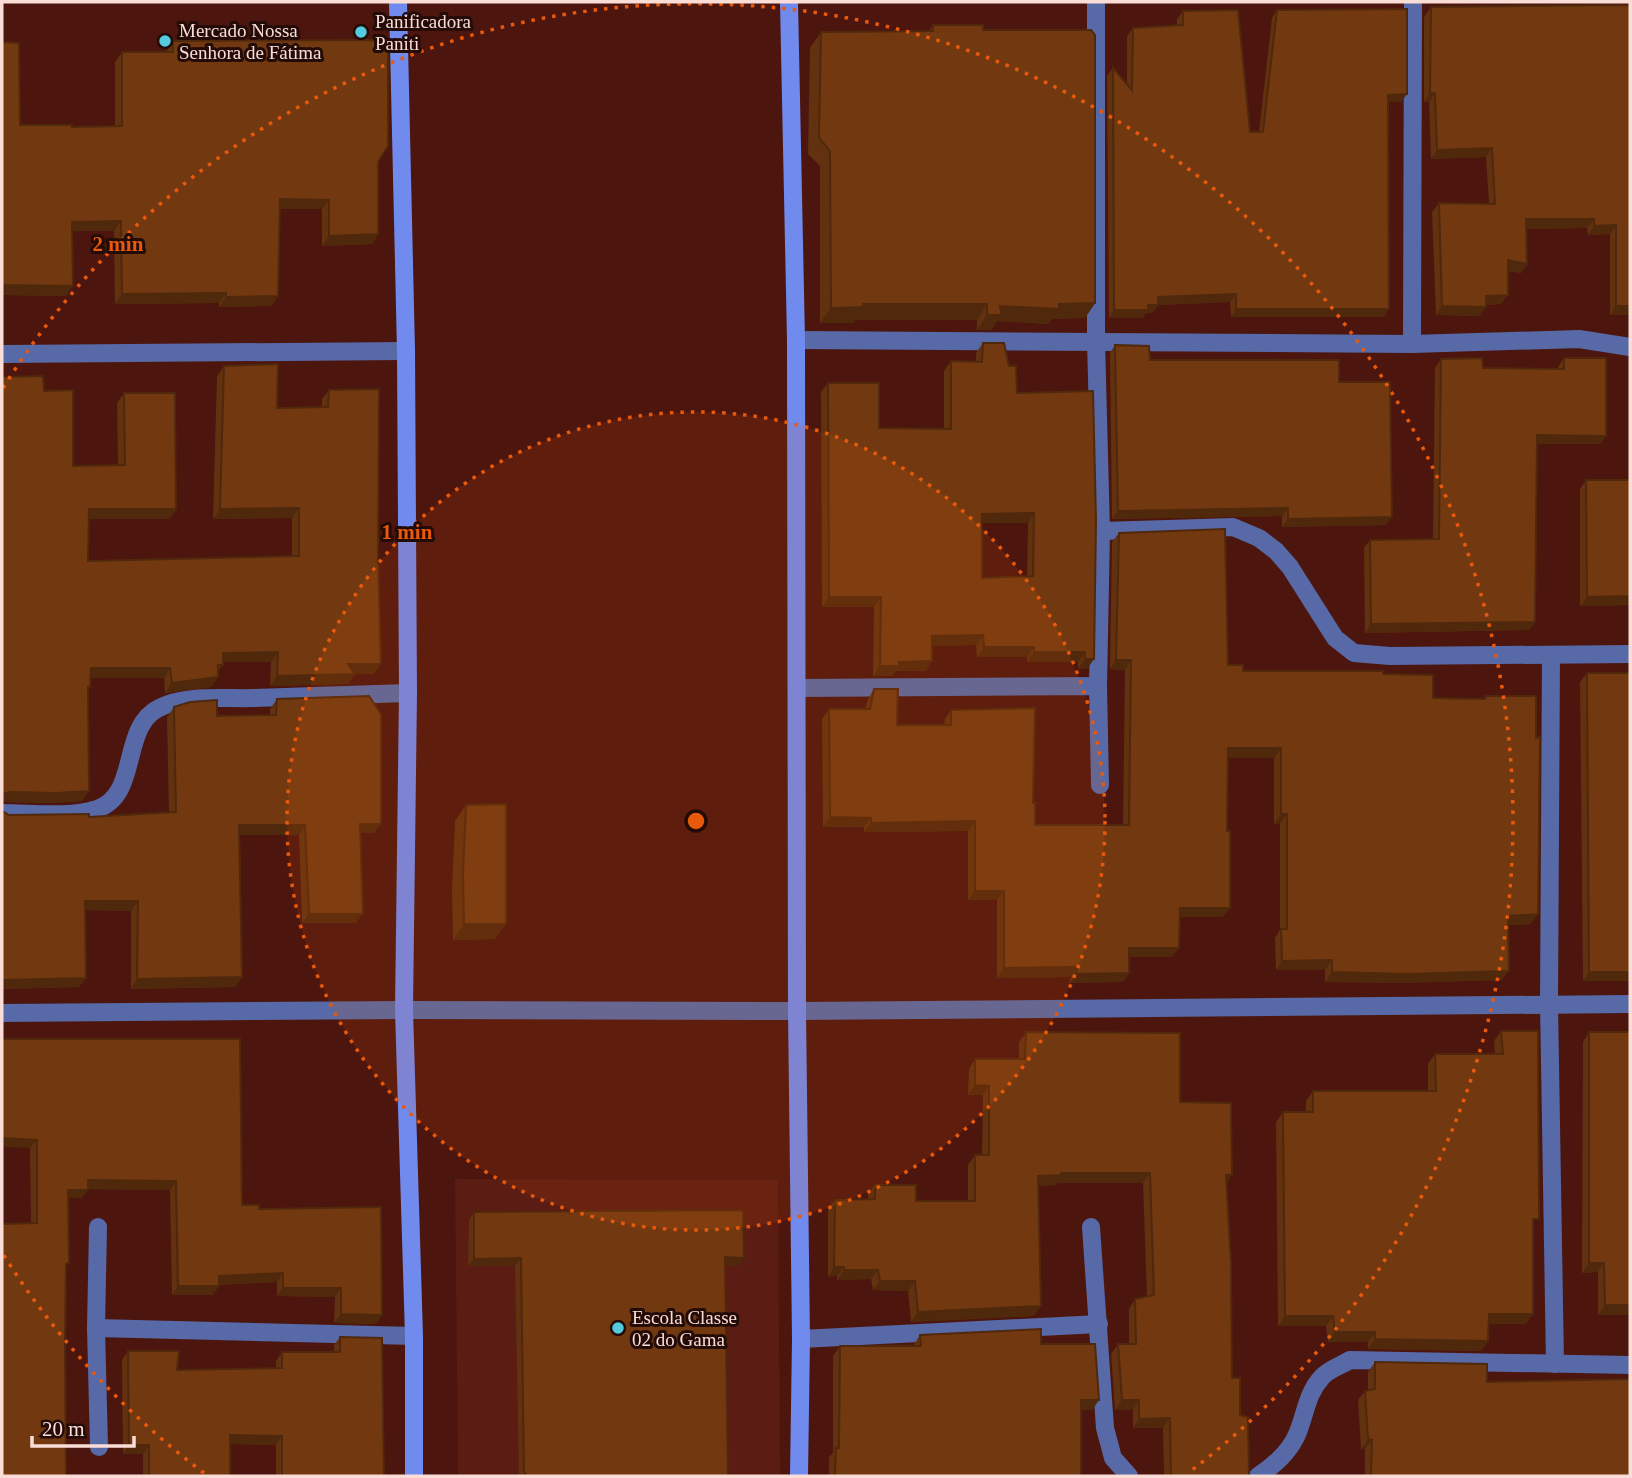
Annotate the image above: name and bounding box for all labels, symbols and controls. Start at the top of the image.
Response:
place label: Panificadora Paniti [375,11,472,54]
place label: Mercado Nossa Senhora de Fátima [179,20,322,63]
marker: Panificadora Paniti [353,24,369,40]
marker: Mercado Nossa Senhora de Fátima [157,33,173,49]
text: 2 min [93,232,144,256]
text: 1 min [382,520,433,544]
centre of rings [684,809,708,833]
place label: Escola Classe 02 do Gama [632,1307,737,1350]
marker: Escola Classe 02 do Gama [610,1320,626,1336]
scale bar [32,1404,133,1448]
text: 20 m [42,1417,85,1441]

